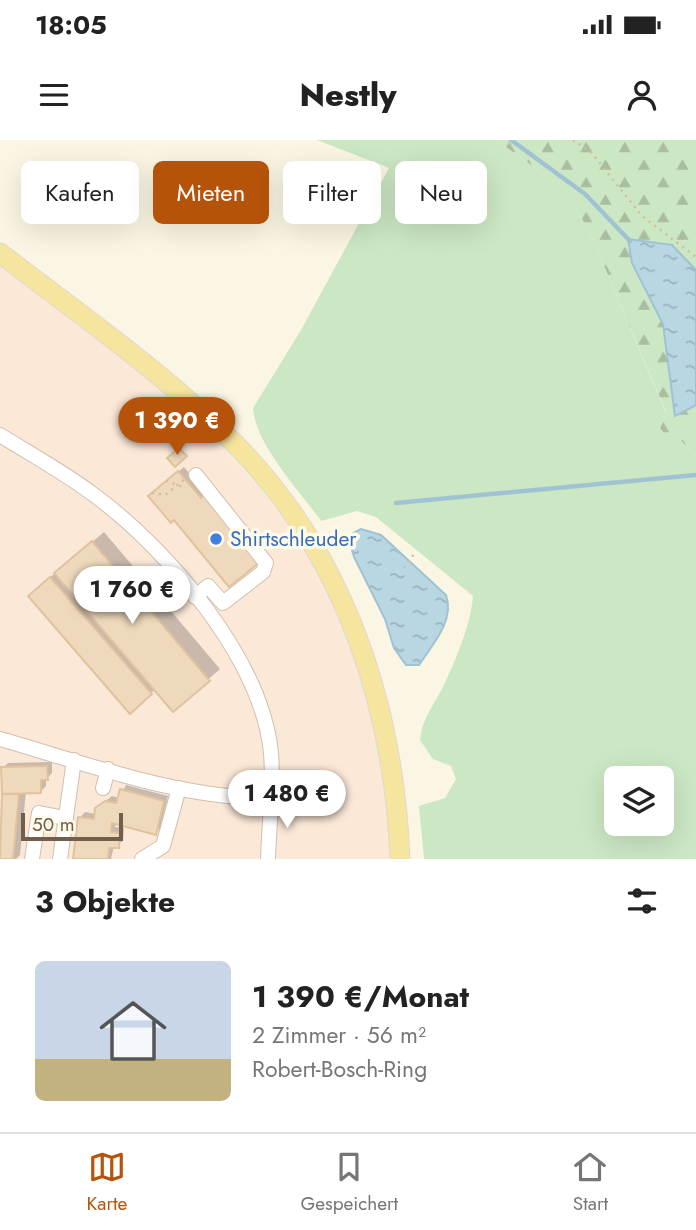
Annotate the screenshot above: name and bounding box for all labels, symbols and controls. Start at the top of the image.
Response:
text: 18:05 [35,6,107,44]
text: Nestly [300,72,396,118]
icon: menu [35,76,73,114]
icon: person [623,76,661,114]
chip: Kaufen [21,161,139,224]
chip: Mieten [153,161,269,224]
chip: Filter [283,161,381,224]
chip: Neu [395,161,487,224]
pin: 1 390 € [112,398,242,457]
text: 1 390 € [134,403,220,437]
place label: Shirtschleuder [230,524,357,554]
marker: Shirtschleuder [208,531,224,547]
pin: 1 760 € [67,566,197,626]
text: 1 760 € [89,572,175,606]
map controls [604,766,674,836]
button: layers [604,766,674,836]
pin: 1 480 € [222,770,352,830]
text: 1 480 € [244,776,330,810]
scale bar [21,810,122,842]
text: 50 m [32,811,75,838]
text: 3 Objekte [35,880,175,923]
icon: filters [623,882,661,920]
text: 1 390 €/Monat [252,975,469,1018]
icon: home [91,989,175,1073]
text: 2 Zimmer · 56 m² [252,1018,426,1052]
text: Robert-Bosch-Ring [252,1052,427,1086]
tab: Karte [87,1148,127,1217]
tab: Gespeichert [301,1148,398,1217]
tab: Start [571,1148,609,1217]

